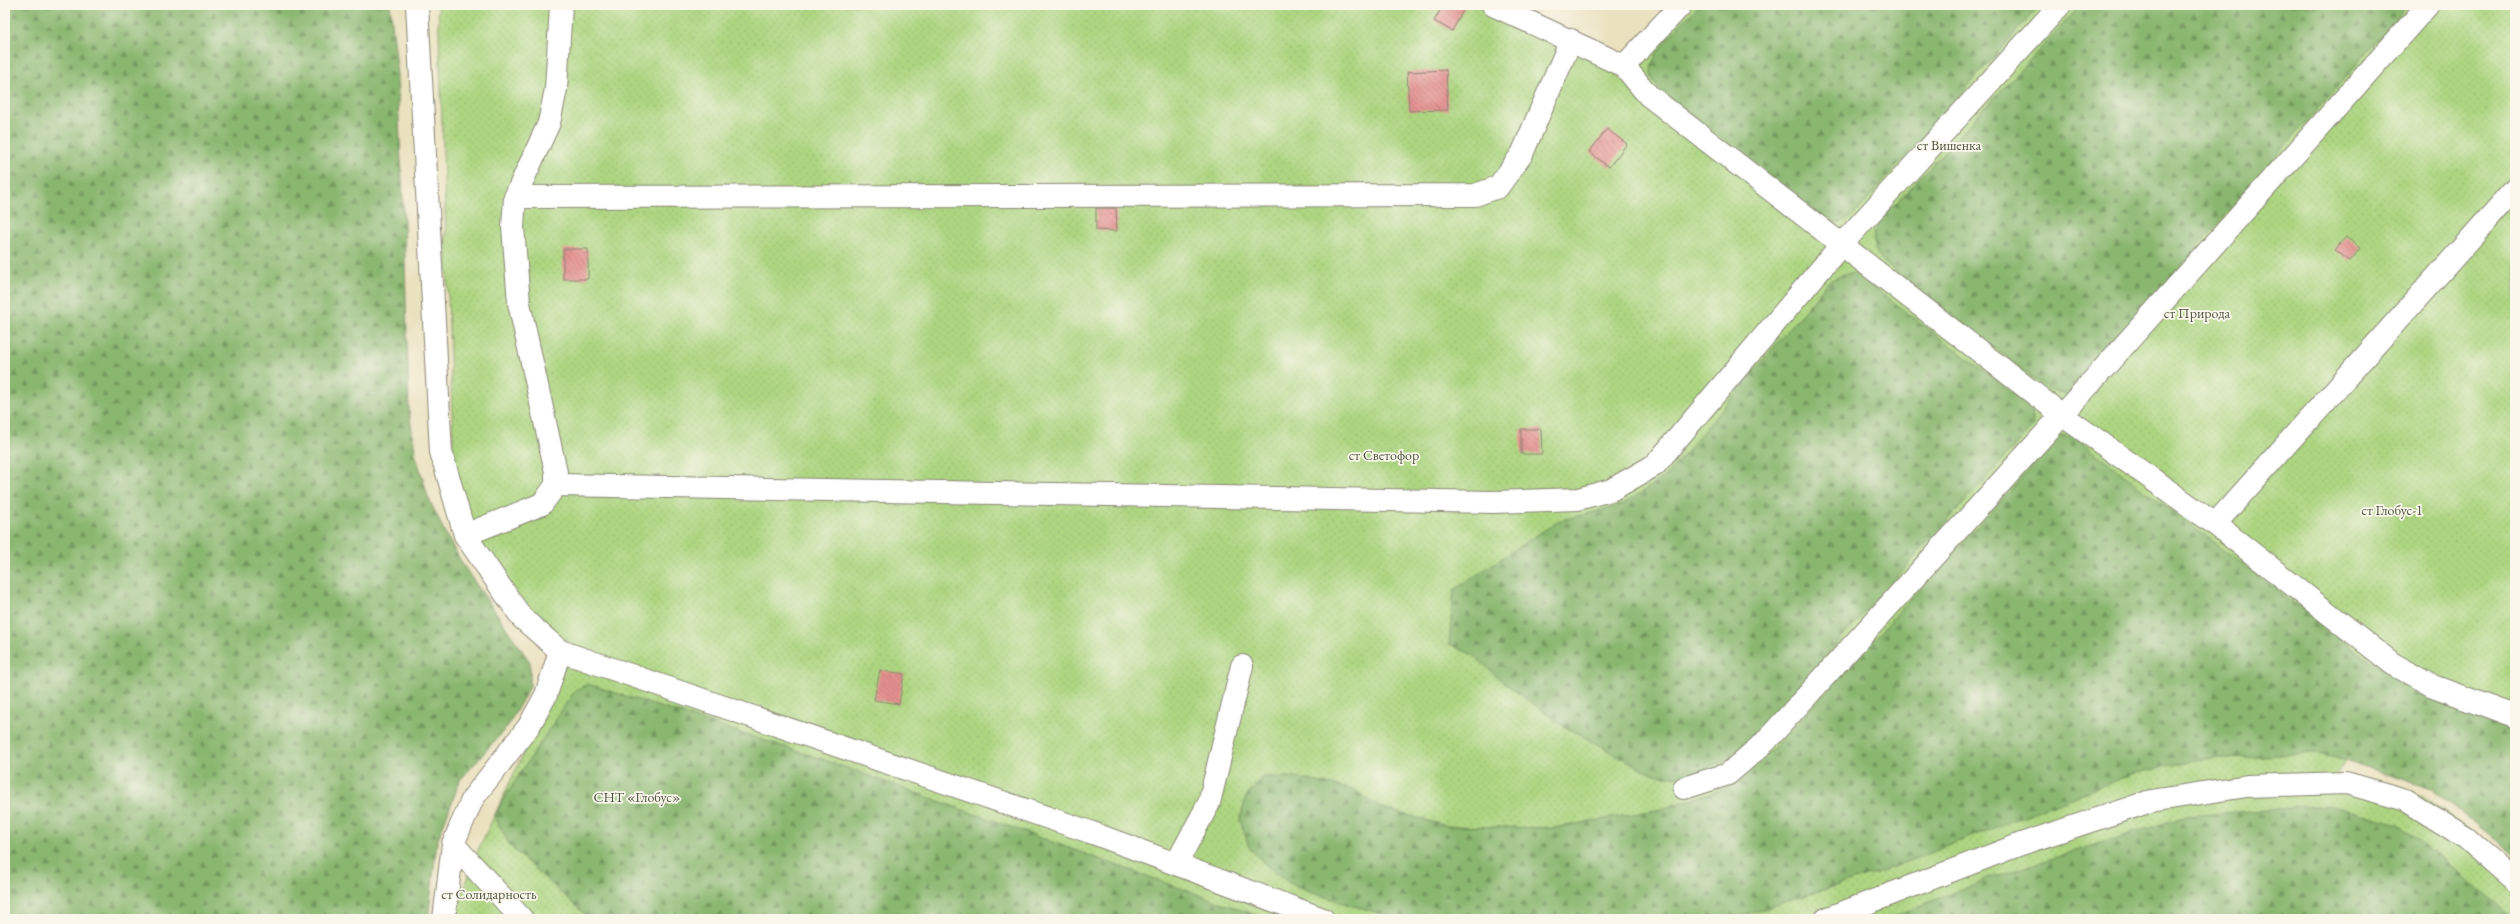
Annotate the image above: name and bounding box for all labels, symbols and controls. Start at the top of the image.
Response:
park label: ст Вишенка [1917,136,1982,154]
park label: ст Природа [2164,304,2231,322]
park label: ст Светофор [1349,446,1419,464]
park label: ст Глобус-1 [2361,501,2423,519]
park label: СНТ «Глобус» [594,788,680,806]
park label: ст Солидарность [441,885,537,903]

